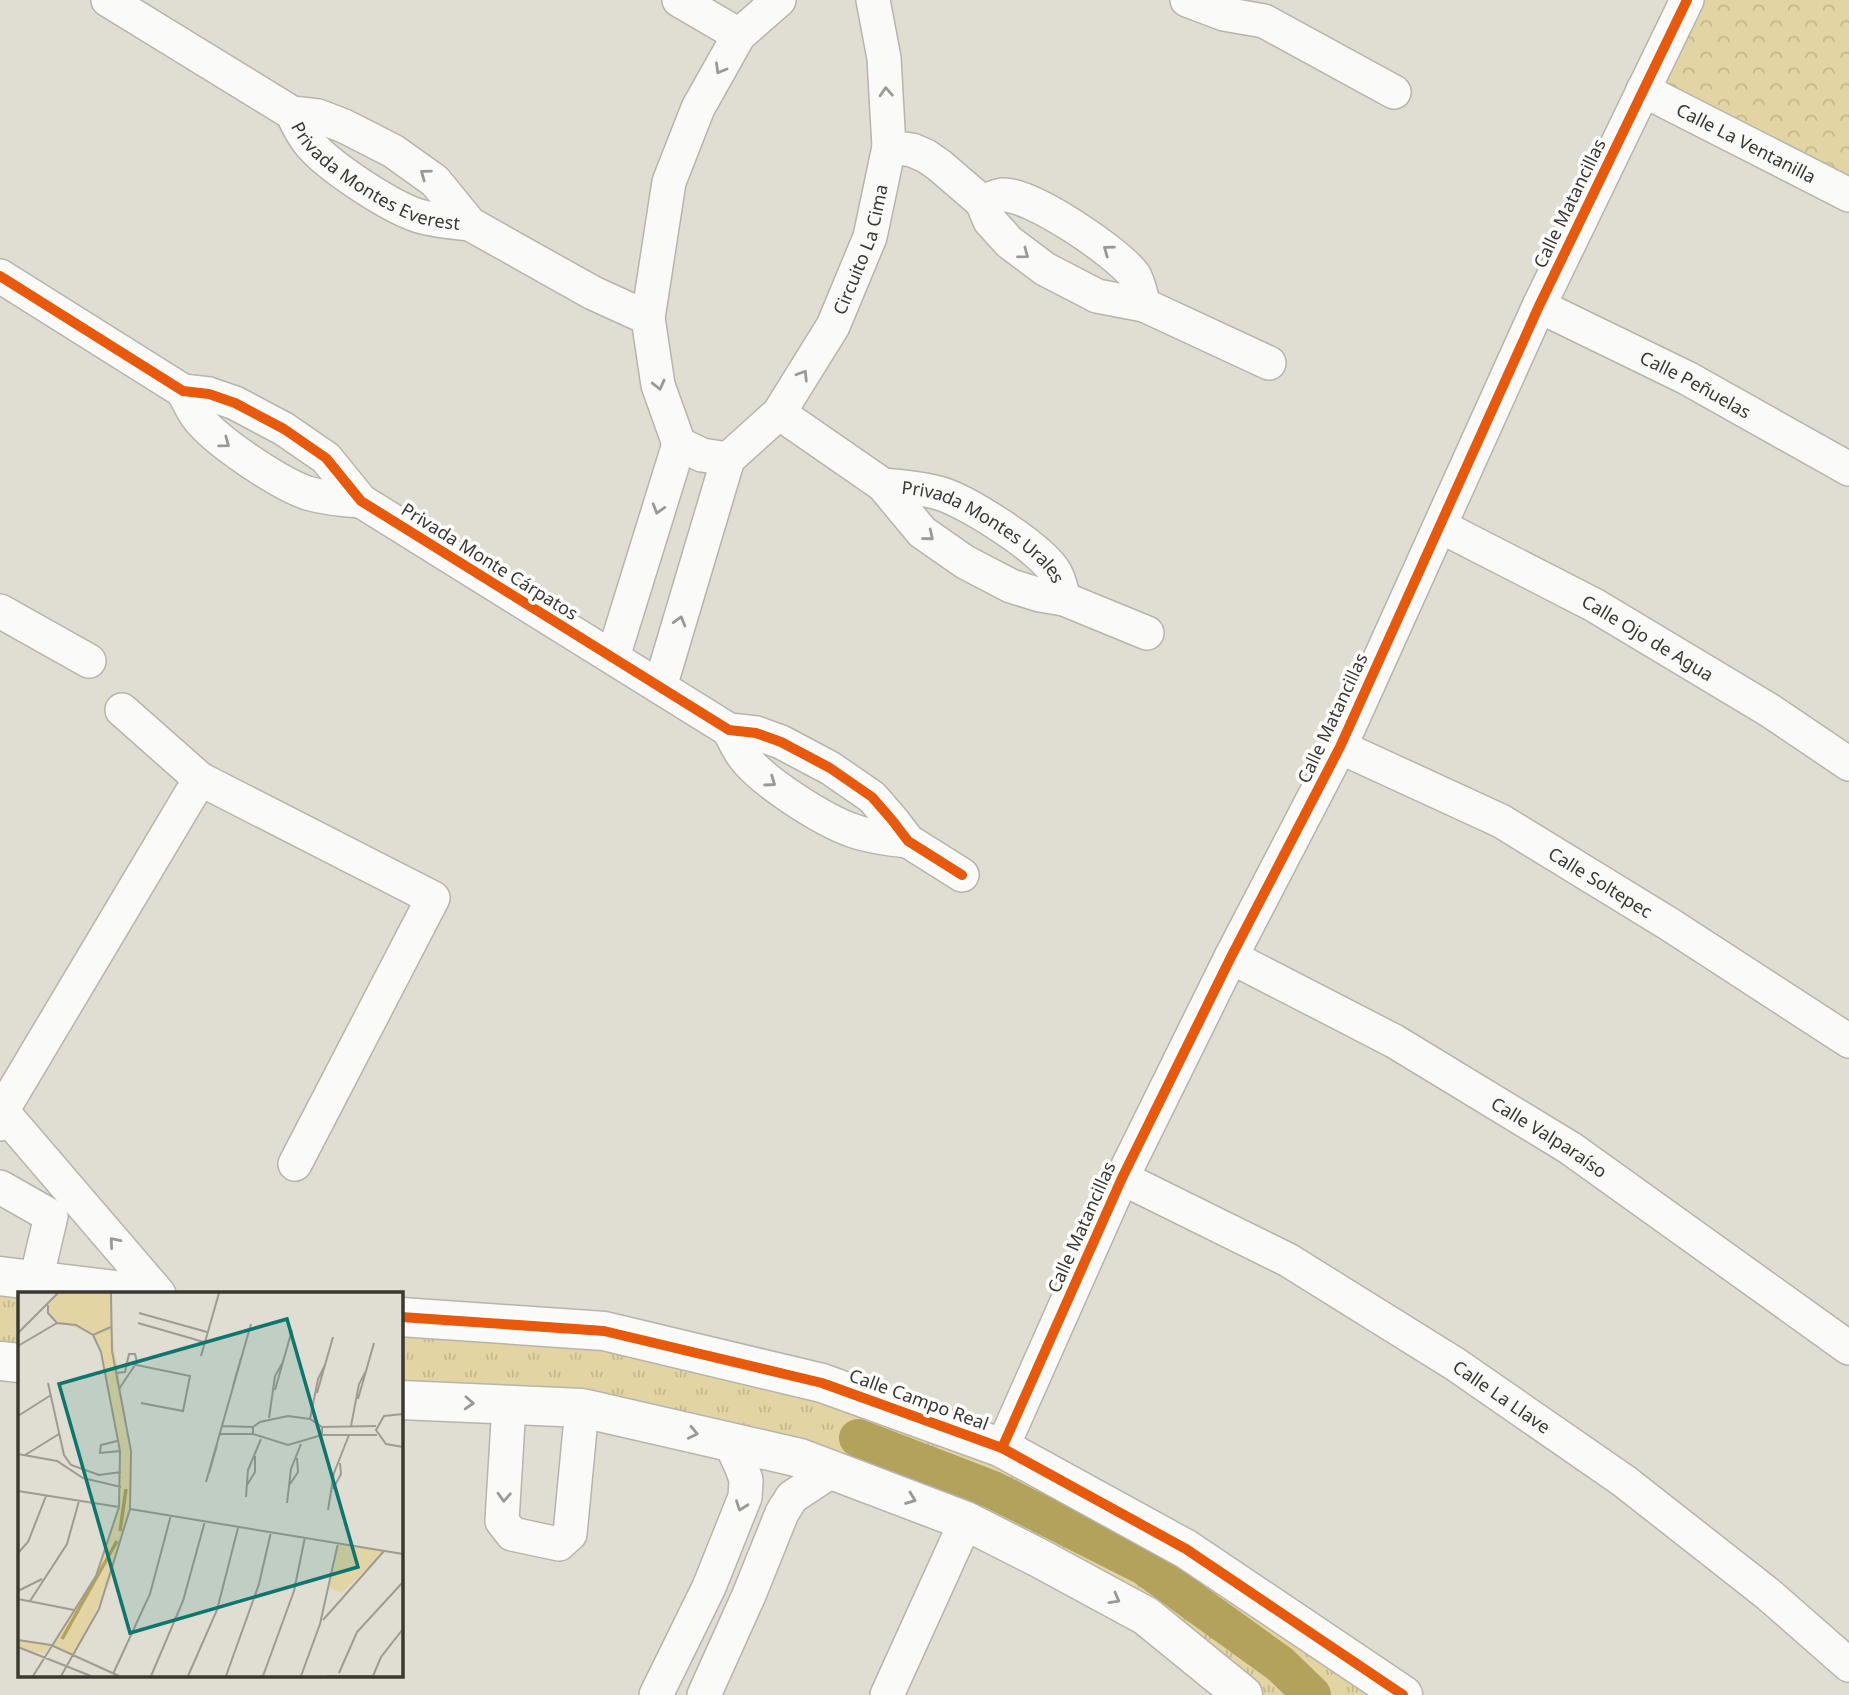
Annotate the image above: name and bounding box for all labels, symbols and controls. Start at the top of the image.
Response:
one-way arrow [715,62,728,75]
one-way arrow [879,86,894,97]
street label: Calle La Ventanilla [1673,97,1820,188]
street label: Privada Montes Everest [286,117,462,235]
street label: Calle Matancillas [1527,134,1611,272]
one-way arrow [420,169,433,182]
street label: Circuito La Cima [827,182,893,318]
one-way arrow [1016,245,1029,258]
one-way arrow [1103,246,1116,259]
street label: Calle Peñuelas [1636,345,1755,424]
one-way arrow [795,369,808,382]
one-way arrow [651,379,665,391]
one-way arrow [217,435,230,447]
street label: Privada Montes Urales [901,475,1070,586]
street label: Privada Monte Cárpatos [397,497,583,625]
one-way arrow [652,503,667,515]
one-way arrow [921,527,934,540]
street label: Calle Ojo de Agua [1578,589,1718,686]
one-way arrow [671,616,686,628]
street label: Calle Matancillas [1291,649,1373,787]
one-way arrow [763,774,776,786]
street label: Calle Soltepec [1544,841,1657,923]
street label: Calle Valparaíso [1487,1091,1612,1183]
street label: Calle Matancillas [1041,1158,1121,1296]
one-way arrow [110,1238,122,1251]
inset map [18,1292,402,1678]
street label: Calle La Llave [1449,1354,1555,1439]
street label: Calle Campo Real [846,1363,992,1435]
one-way arrow [464,1395,475,1410]
one-way arrow [687,1425,699,1440]
one-way arrow [904,1491,916,1505]
one-way arrow [496,1492,511,1503]
one-way arrow [735,1500,749,1512]
one-way arrow [1108,1591,1120,1604]

